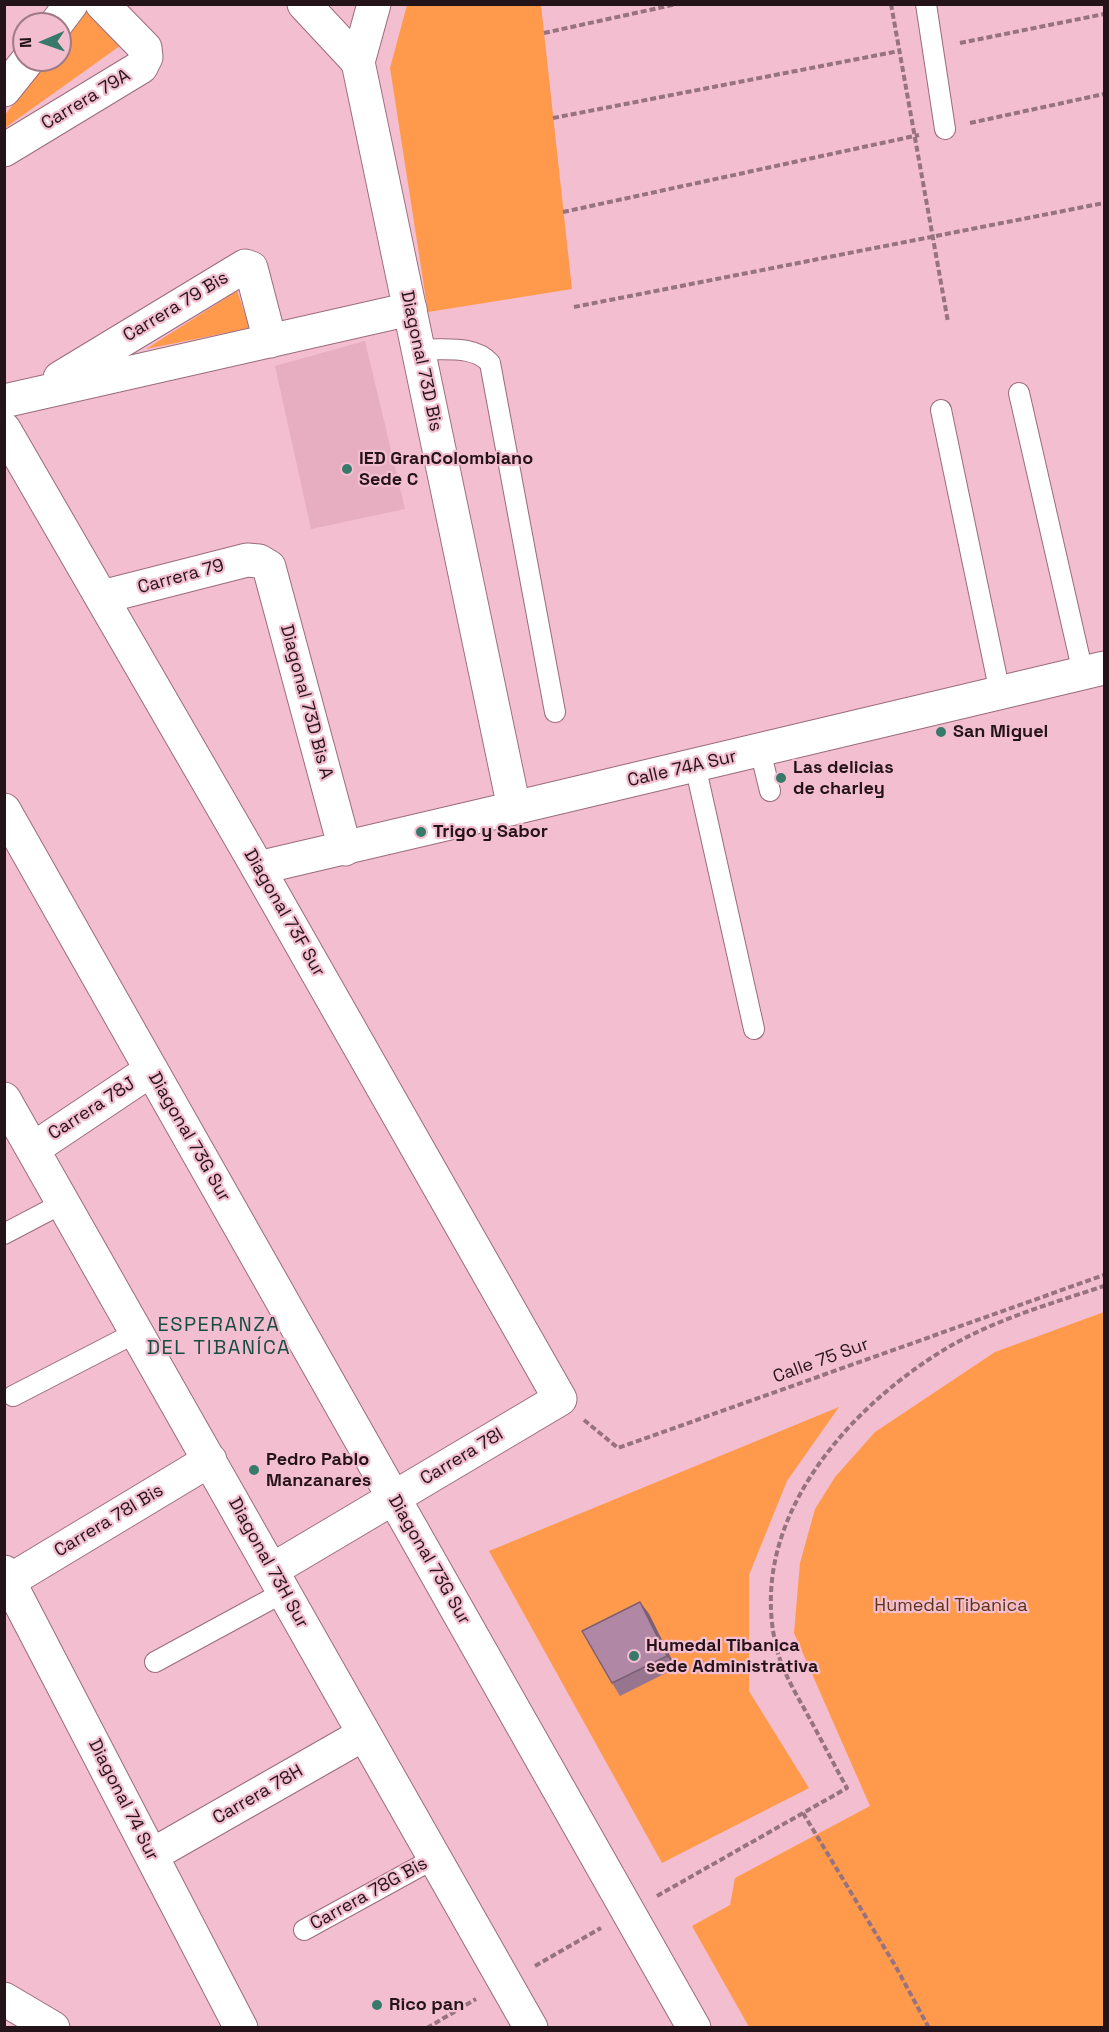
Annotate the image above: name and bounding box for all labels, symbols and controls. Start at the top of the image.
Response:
north arrow [12,12,72,72]
text: N [15,37,36,48]
street label: Carrera 79A [38,65,134,135]
street label: Carrera 79 Bis [120,267,232,347]
street label: Diagonal 73D Bis [396,289,446,433]
place label: IED GranColombiano Sede C [359,448,533,490]
marker: IED GranColombiano Sede C [340,462,354,476]
street label: Carrera 79 [136,555,226,599]
street label: Diagonal 73D Bis A [275,622,337,782]
place label: San Miguel [953,721,1048,743]
marker: San Miguel [934,725,948,739]
street label: Calle 74A Sur [625,746,739,792]
place label: Las delicias de charley [793,757,894,800]
marker: Las delicias de charley [774,771,788,785]
place label: Trigo y Sabor [433,821,548,843]
marker: Trigo y Sabor [414,825,428,839]
street label: Diagonal 73F Sur [239,845,329,981]
street label: Diagonal 73G Sur [143,1068,235,1206]
street label: Carrera 78J [44,1073,140,1145]
district label: ESPERANZA DEL TIBANÍCA [147,1314,291,1361]
street label: Calle 75 Sur [770,1334,872,1388]
street label: Carrera 78I [417,1424,507,1490]
place label: Pedro Pablo Manzanares [266,1449,371,1492]
marker: Pedro Pablo Manzanares [247,1463,261,1477]
street label: Carrera 78I Bis [51,1480,167,1562]
street label: Diagonal 73G Sur [383,1491,475,1629]
street label: Diagonal 73H Sur [223,1494,313,1632]
park label: Humedal Tibanica [874,1595,1028,1617]
place label: Humedal Tibanica sede Administrativa [646,1635,818,1678]
marker: Humedal Tibanica sede Administrativa [627,1649,641,1663]
street label: Diagonal 74 Sur [83,1736,163,1864]
street label: Carrera 78H [209,1761,307,1829]
street label: Carrera 78G Bis [307,1853,431,1935]
place label: Rico pan [389,1994,464,2016]
marker: Rico pan [370,1998,384,2012]

